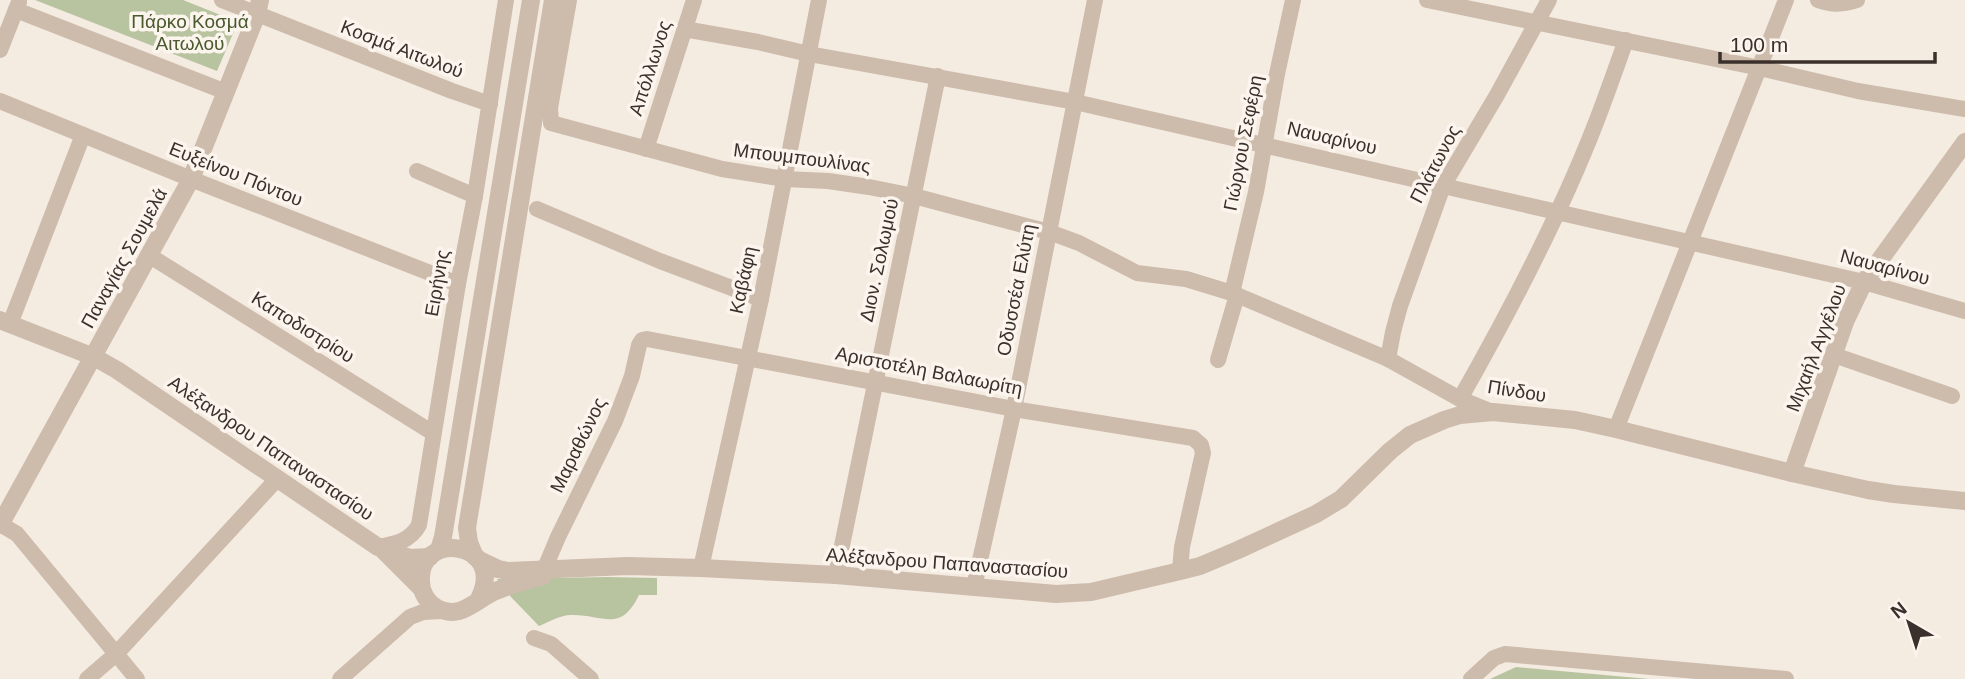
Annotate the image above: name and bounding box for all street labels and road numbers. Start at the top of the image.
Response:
street label: Κοσμά Αιτωλού [338,16,466,82]
street label: Απόλλωνος [625,18,675,118]
street label: Γιώργου Σεφέρη [1220,73,1266,213]
street label: Ναυαρίνου [1285,117,1379,159]
street label: Πλάτωνος [1406,121,1464,207]
street label: Ευξείνου Πόντου [166,138,306,210]
street label: Μπουμπουλίνας [732,139,872,177]
street label: Παναγίας Σουμελά [77,184,171,332]
street label: Διον. Σολωμού [856,196,902,324]
street label: Οδυσσέα Ελύτη [993,222,1039,358]
street label: Καβάφη [726,244,760,316]
street label: Ναυαρίνου [1838,245,1932,289]
street label: Ειρήνης [421,248,453,318]
street label: Μιχαήλ Αγγέλου [1782,281,1850,415]
street label: Καποδιστρίου [248,287,358,367]
street label: Αριστοτέλη Βαλαωρίτη [834,343,1024,399]
street label: Αλέξανδρου Παπαναστασίου [165,371,377,525]
street label: Πίνδου [1486,376,1548,406]
street label: Μαραθώνος [546,394,610,496]
street label: Αλέξανδρου Παπαναστασίου [825,544,1069,582]

